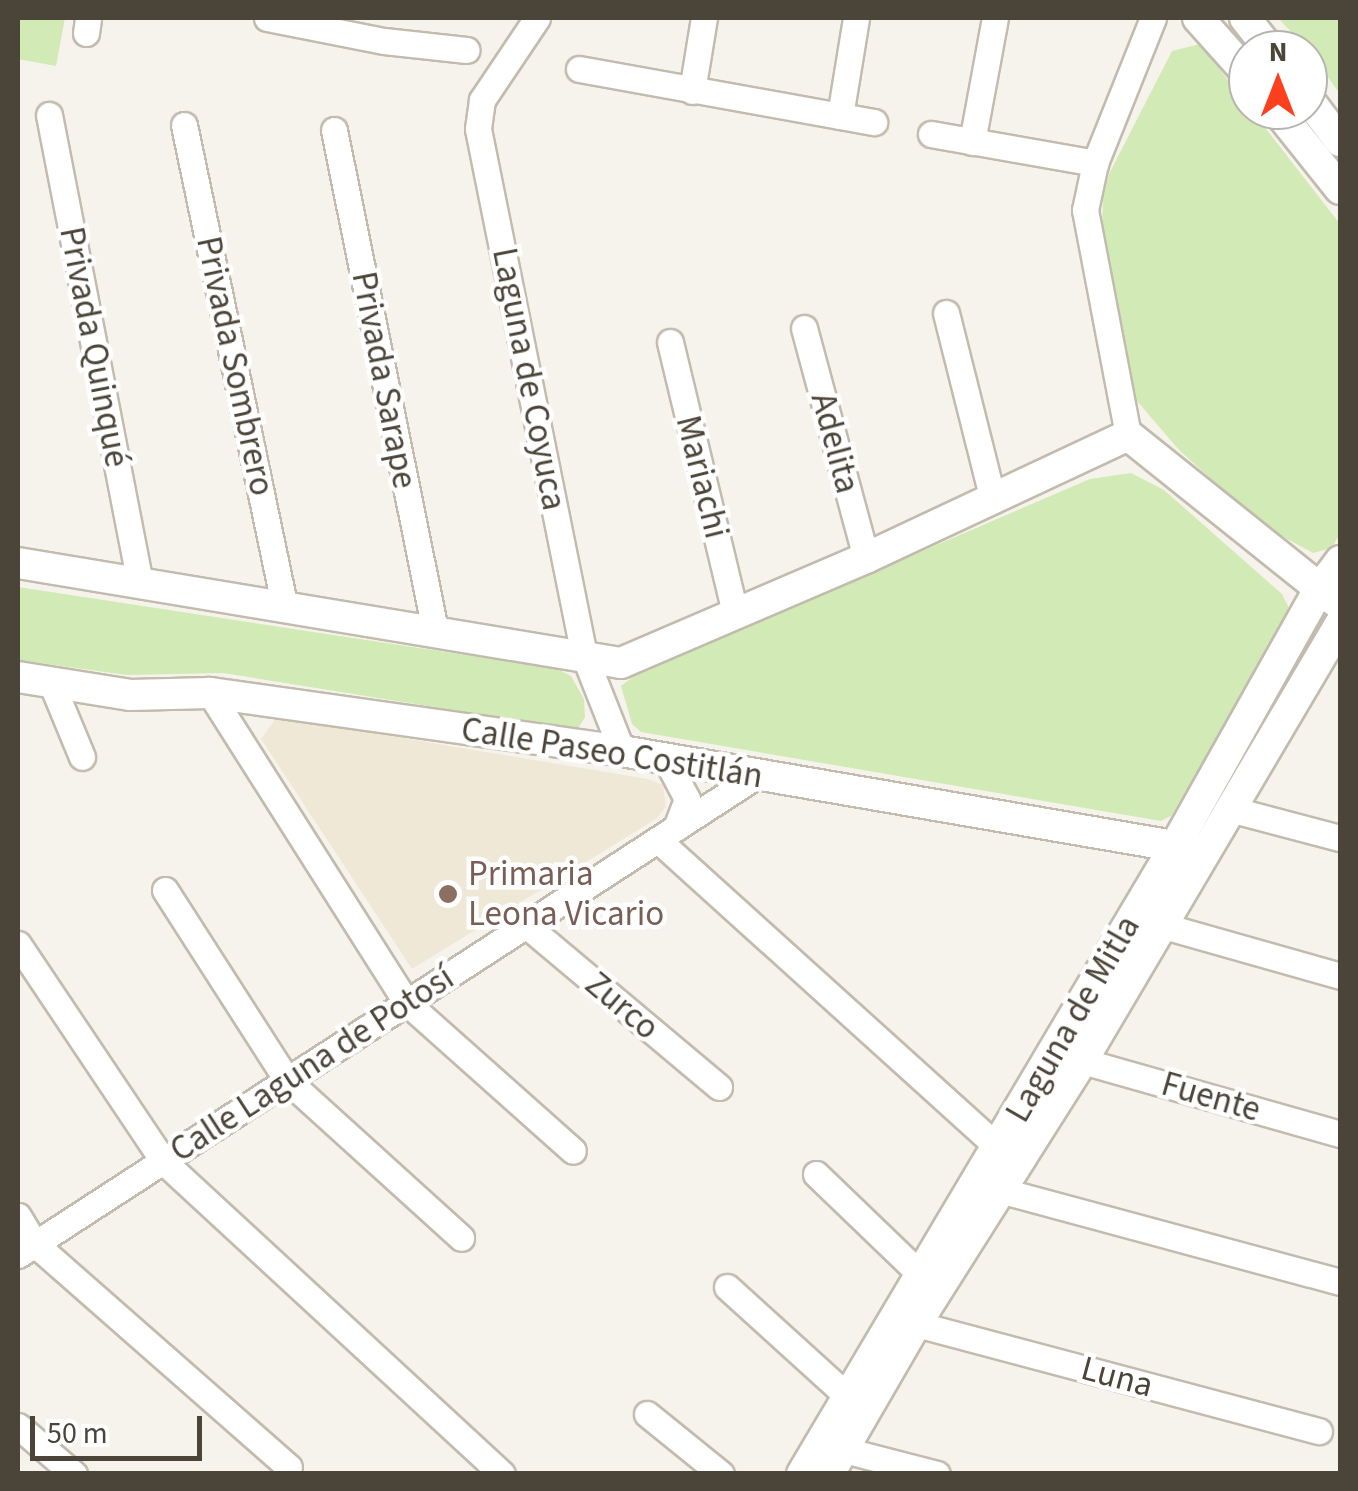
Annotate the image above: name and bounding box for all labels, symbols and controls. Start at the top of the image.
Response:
north arrow [1228,30,1328,130]
text: N [1269,32,1287,72]
street label: Privada Quinqué [50,223,138,471]
street label: Privada Sombrero [187,233,283,499]
street label: Laguna de Coyuca [483,244,575,514]
street label: Privada Sarape [342,268,426,492]
street label: Adelita [802,388,868,498]
street label: Mariachi [666,411,738,543]
street label: Calle Paseo Costitlán [458,708,766,798]
place label: Primaria Leona Vicario [468,853,664,935]
marker: Primaria Leona Vicario [437,883,459,905]
street label: Laguna de Mitla [997,908,1149,1130]
street label: Calle Laguna de Potosí [162,957,462,1171]
street label: Zurco [577,963,667,1049]
street label: Fuente [1157,1063,1265,1131]
street label: Luna [1077,1347,1157,1407]
scale bar [35,1396,208,1458]
text: 50 m [47,1412,108,1455]

